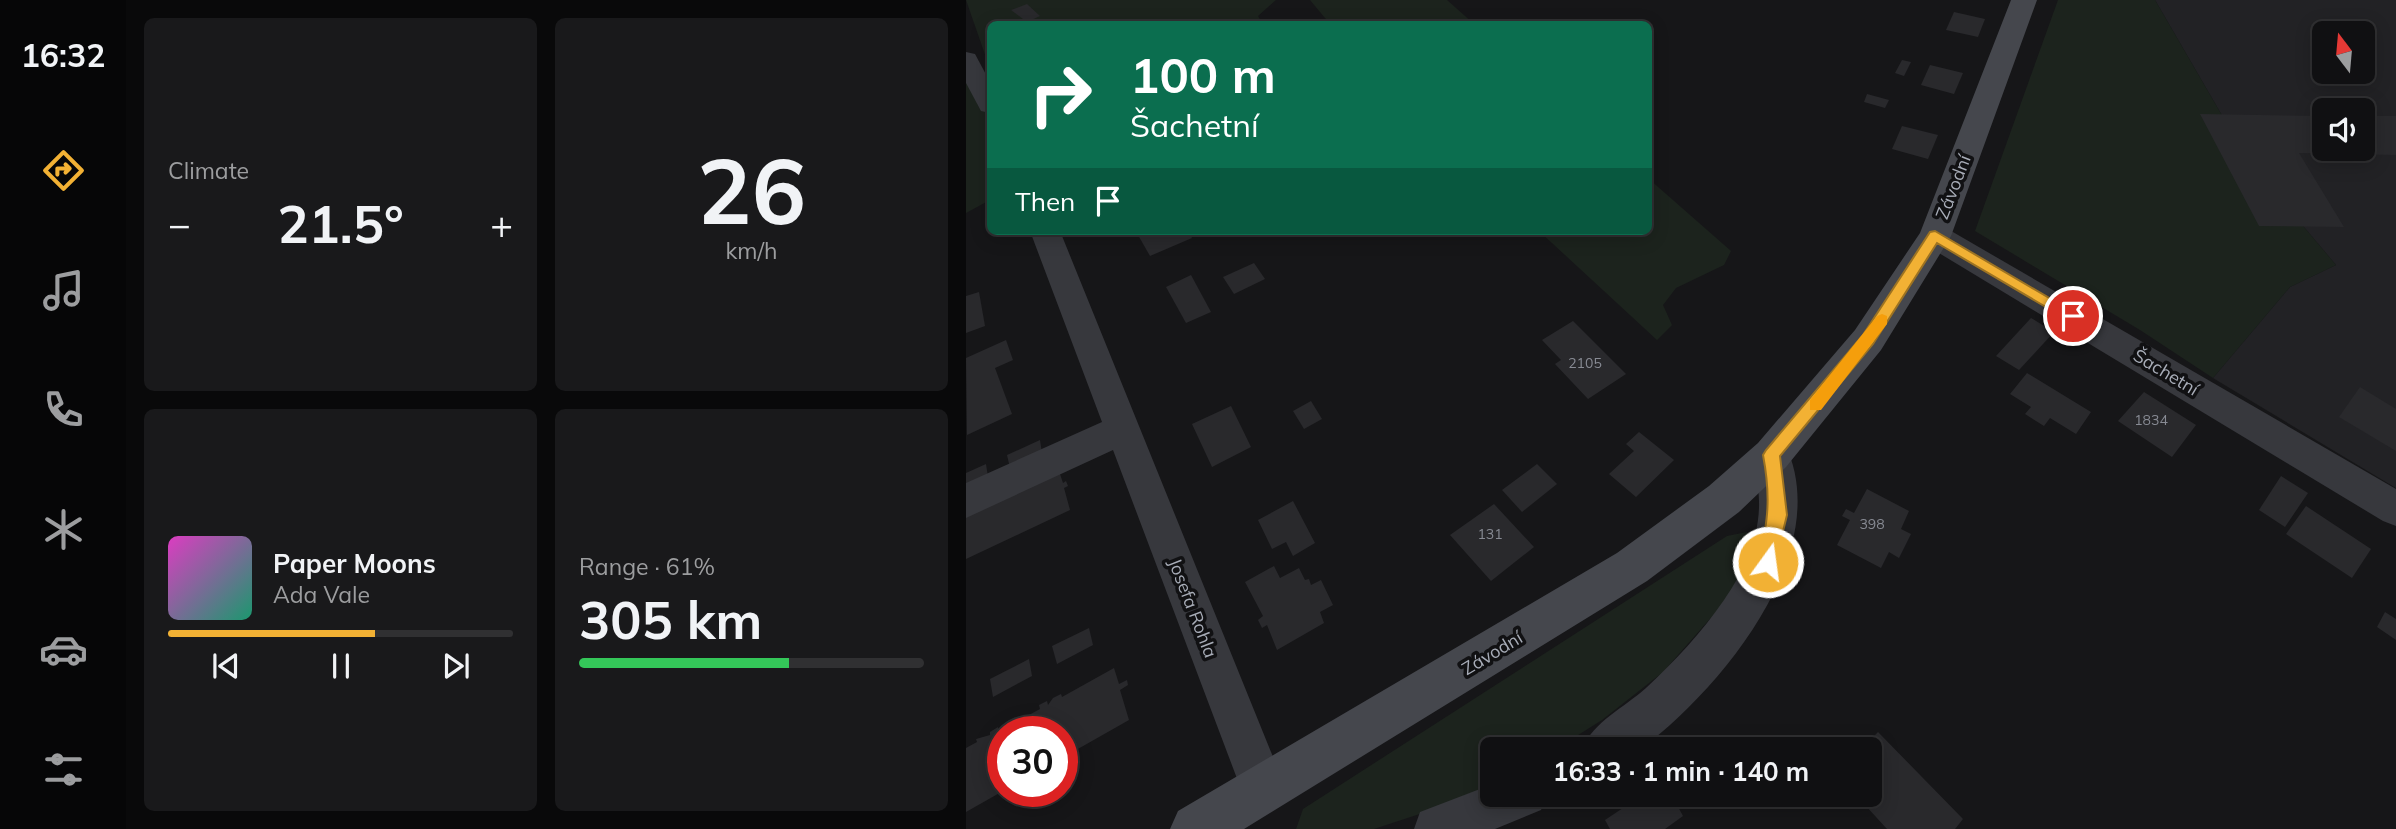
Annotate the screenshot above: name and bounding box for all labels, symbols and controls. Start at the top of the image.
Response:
north arrow [2312,21,2375,84]
map controls [2312,21,2375,161]
text: 16:32 [21,35,105,75]
text: 100 m [1130,44,1276,105]
icon: right [1015,49,1106,140]
button: sound [2312,98,2375,161]
text: Šachetní [1130,105,1259,145]
text: 26 [697,133,806,247]
icon: directions [39,146,88,195]
street label: Závodní [1930,150,1976,222]
text: Climate [168,156,249,185]
icon: arrive [1089,182,1127,220]
text: Then [1015,185,1075,218]
text: 21.5° [277,191,404,256]
text: − [168,200,191,248]
text: + [490,200,513,248]
text: km/h [725,236,778,265]
icon: music [39,266,88,315]
pin [2043,286,2103,346]
icon: arrive [2054,297,2092,335]
street label: Šachetní [2129,344,2204,401]
house number: 2105 [1568,354,1602,372]
icon: phone [39,385,88,434]
house number: 1834 [2134,411,2168,429]
icon: climate [39,505,88,554]
house number: 398 [1859,515,1885,533]
house number: 131 [1477,525,1503,543]
position arrow [1731,525,1805,599]
text: Paper Moons [273,547,436,580]
text: Range · 61% [579,552,715,581]
street label: Josefa Rohla [1164,555,1222,661]
text: Ada Vale [273,580,370,609]
text: 305 km [579,587,762,652]
icon: car [39,625,88,674]
street label: Závodní [1457,625,1528,680]
icon: previous [207,647,245,685]
icon: pause [322,647,360,685]
icon: next [437,647,475,685]
speed limit sign: 30 [987,716,1078,807]
icon: filters [39,745,88,794]
text: 16:33 · 1 min · 140 m [1553,755,1809,788]

